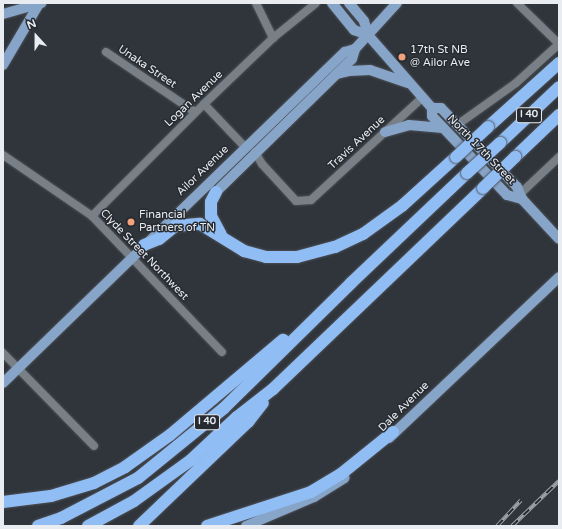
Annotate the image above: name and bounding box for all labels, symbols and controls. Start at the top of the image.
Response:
north arrow [16,16,56,56]
text: N [25,17,38,32]
street label: Unaka Street [115,43,179,91]
place label: 17th St NB @ Ailor Ave [410,44,470,70]
marker: 17th St NB @ Ailor Ave [397,52,407,62]
street label: Logan Avenue [162,68,226,130]
road number: I 40 [515,107,543,123]
street label: North 17th Street [444,112,518,188]
street label: Travis Avenue [326,113,388,173]
street label: Ailor Avenue [174,143,232,199]
street label: Clyde Street Northwest [97,207,191,303]
place label: Financial Partners of TN [139,209,215,235]
marker: Financial Partners of TN [126,217,136,227]
street label: Dale Avenue [376,379,432,435]
road number: I 40 [193,414,221,430]

